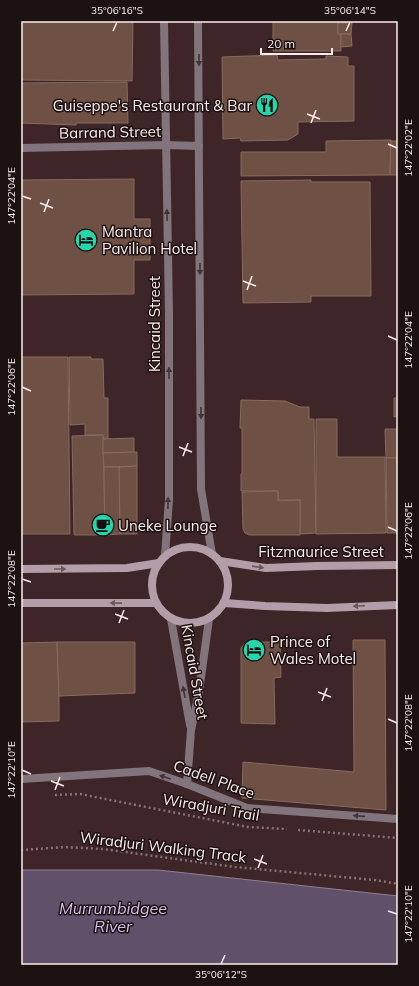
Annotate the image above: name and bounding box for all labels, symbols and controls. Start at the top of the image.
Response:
text: 35°06'16"S [91,4,143,17]
text: 35°06'14"S [324,4,376,17]
scale bar [261,30,332,56]
text: 20 m [267,36,295,51]
one-way arrow [196,54,202,67]
restaurant icon: Guiseppe's Restaurant & Bar [254,92,280,118]
place label: Guiseppe's Restaurant & Bar [53,96,253,115]
text: 147°22'02"E [402,119,415,177]
street label: Barrand Street [59,122,161,142]
text: 147°22'04"E [5,167,18,225]
one-way arrow [163,209,170,221]
place label: Mantra Pavilion Hotel [102,222,197,258]
hotel icon: Mantra Pavilion Hotel [73,227,99,253]
one-way arrow [197,263,203,276]
street label: Kincaid Street [145,276,164,372]
text: 147°22'04"E [402,311,415,369]
text: 147°22'06"E [5,358,18,416]
one-way arrow [166,366,172,379]
one-way arrow [198,407,204,420]
one-way arrow [165,497,172,509]
text: 147°22'06"E [402,502,415,560]
cafe icon: Uneke Lounge [90,512,116,538]
place label: Uneke Lounge [118,516,217,535]
street label: Fitzmaurice Street [258,542,384,561]
text: 147°22'08"E [5,550,18,608]
one-way arrow [252,564,265,570]
one-way arrow [54,566,67,572]
one-way arrow [109,600,122,606]
one-way arrow [353,603,365,610]
street label: Kincaid Street [177,623,213,721]
place label: Prince of Wales Motel [270,632,356,668]
hotel icon: Prince of Wales Motel [241,637,267,663]
one-way arrow [181,686,187,698]
text: 147°22'08"E [402,694,415,752]
text: 147°22'10"E [5,741,18,799]
street label: Cadell Place [171,756,257,802]
one-way arrow [159,774,171,780]
street label: Wiradjuri Trail [161,789,261,825]
one-way arrow [353,813,365,820]
street label: Wiradjuri Walking Track [79,827,248,867]
text: 147°22'10"E [402,885,415,943]
water label: Murrumbidgee River [59,898,167,936]
text: 35°06'12"S [195,968,247,981]

